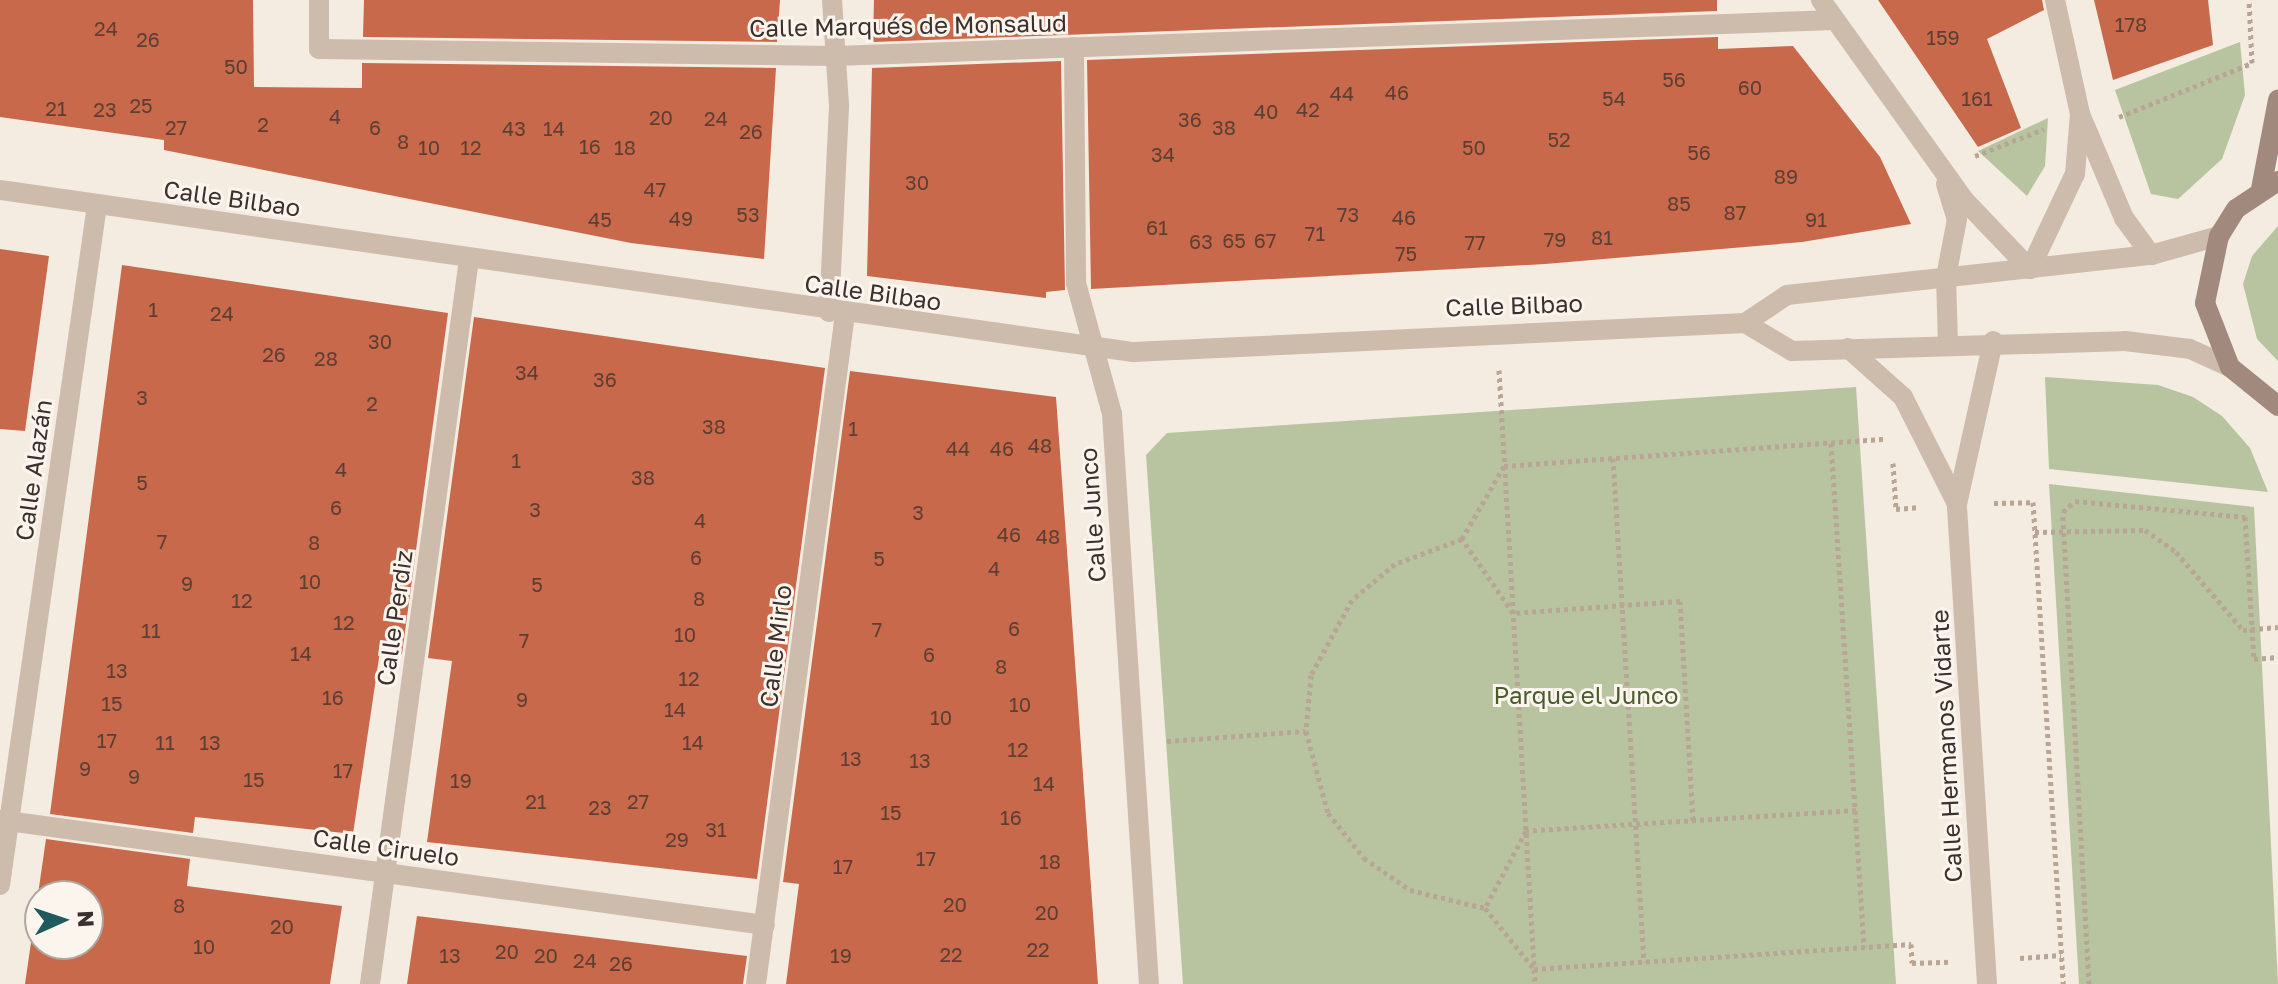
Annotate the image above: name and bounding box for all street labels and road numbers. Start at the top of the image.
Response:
street label: Calle Marqués de Monsalud [749,8,1067,42]
street label: Calle Bilbao [162,174,302,222]
street label: Calle Bilbao [803,268,943,316]
street label: Calle Bilbao [1445,288,1583,322]
street label: Calle Alazán [9,398,57,542]
street label: Calle Junco [1073,447,1111,583]
street label: Calle Perdiz [370,548,418,688]
street label: Calle Mirlo [753,583,797,709]
street label: Calle Hermanos Vidarte [1924,609,1968,883]
street label: Calle Ciruelo [311,822,461,872]

